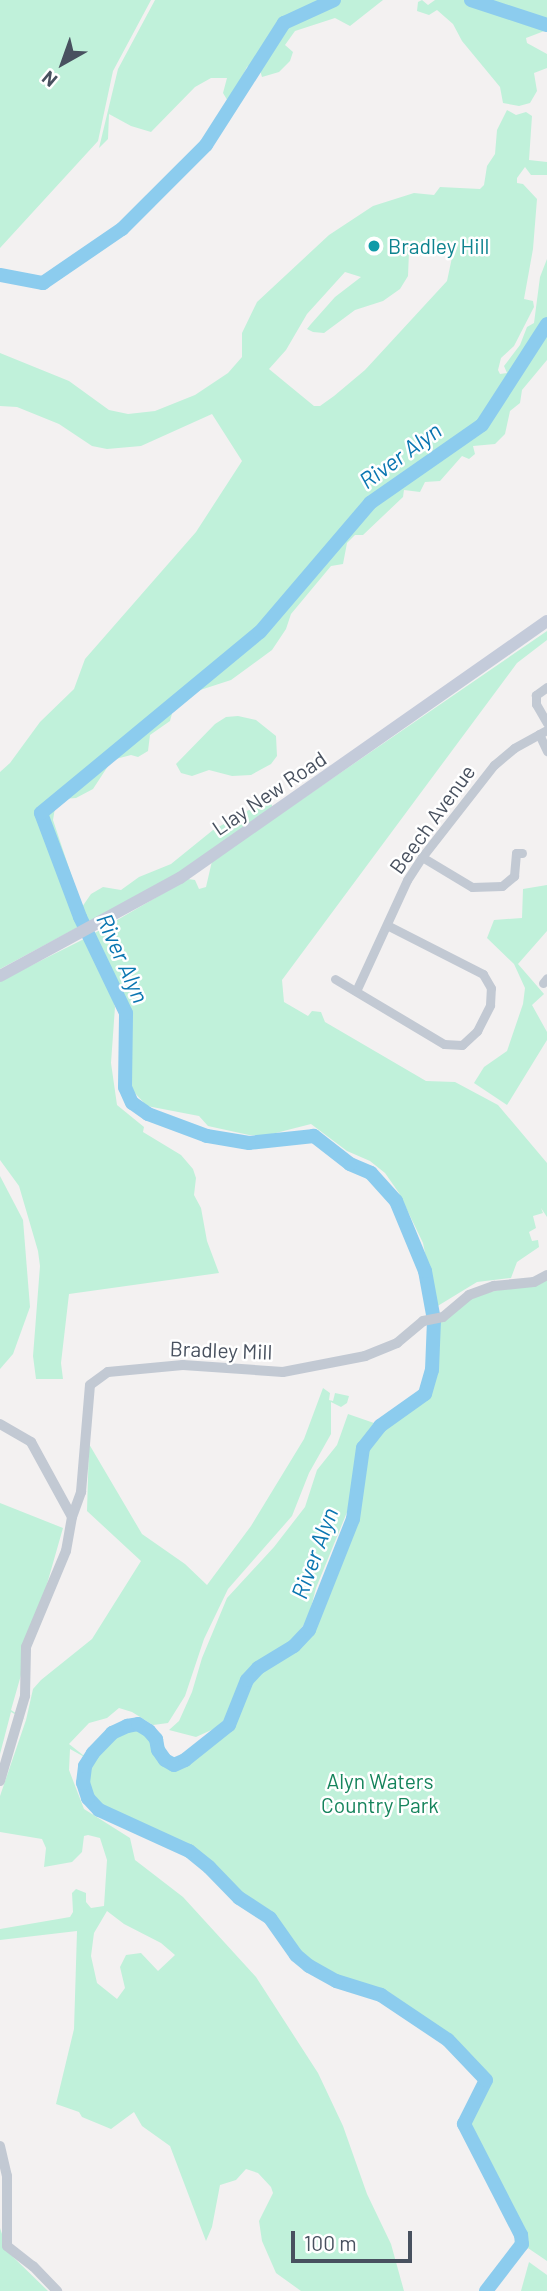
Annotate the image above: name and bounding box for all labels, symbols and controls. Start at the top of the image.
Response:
north arrow [28,28,98,98]
text: N [37,67,61,92]
place label: Bradley Hill [388,233,489,259]
marker: Bradley Hill [366,238,382,254]
water label: River Alyn [353,416,447,494]
street label: Llay New Road [207,746,331,840]
street label: Beech Avenue [384,760,480,878]
water label: River Alyn [91,909,155,1007]
street label: Bradley Mill [169,1336,273,1364]
water label: River Alyn [285,1504,343,1602]
park label: Alyn Waters Country Park [321,1768,439,1818]
scale bar [295,2218,416,2262]
text: 100 m [304,2230,357,2255]

